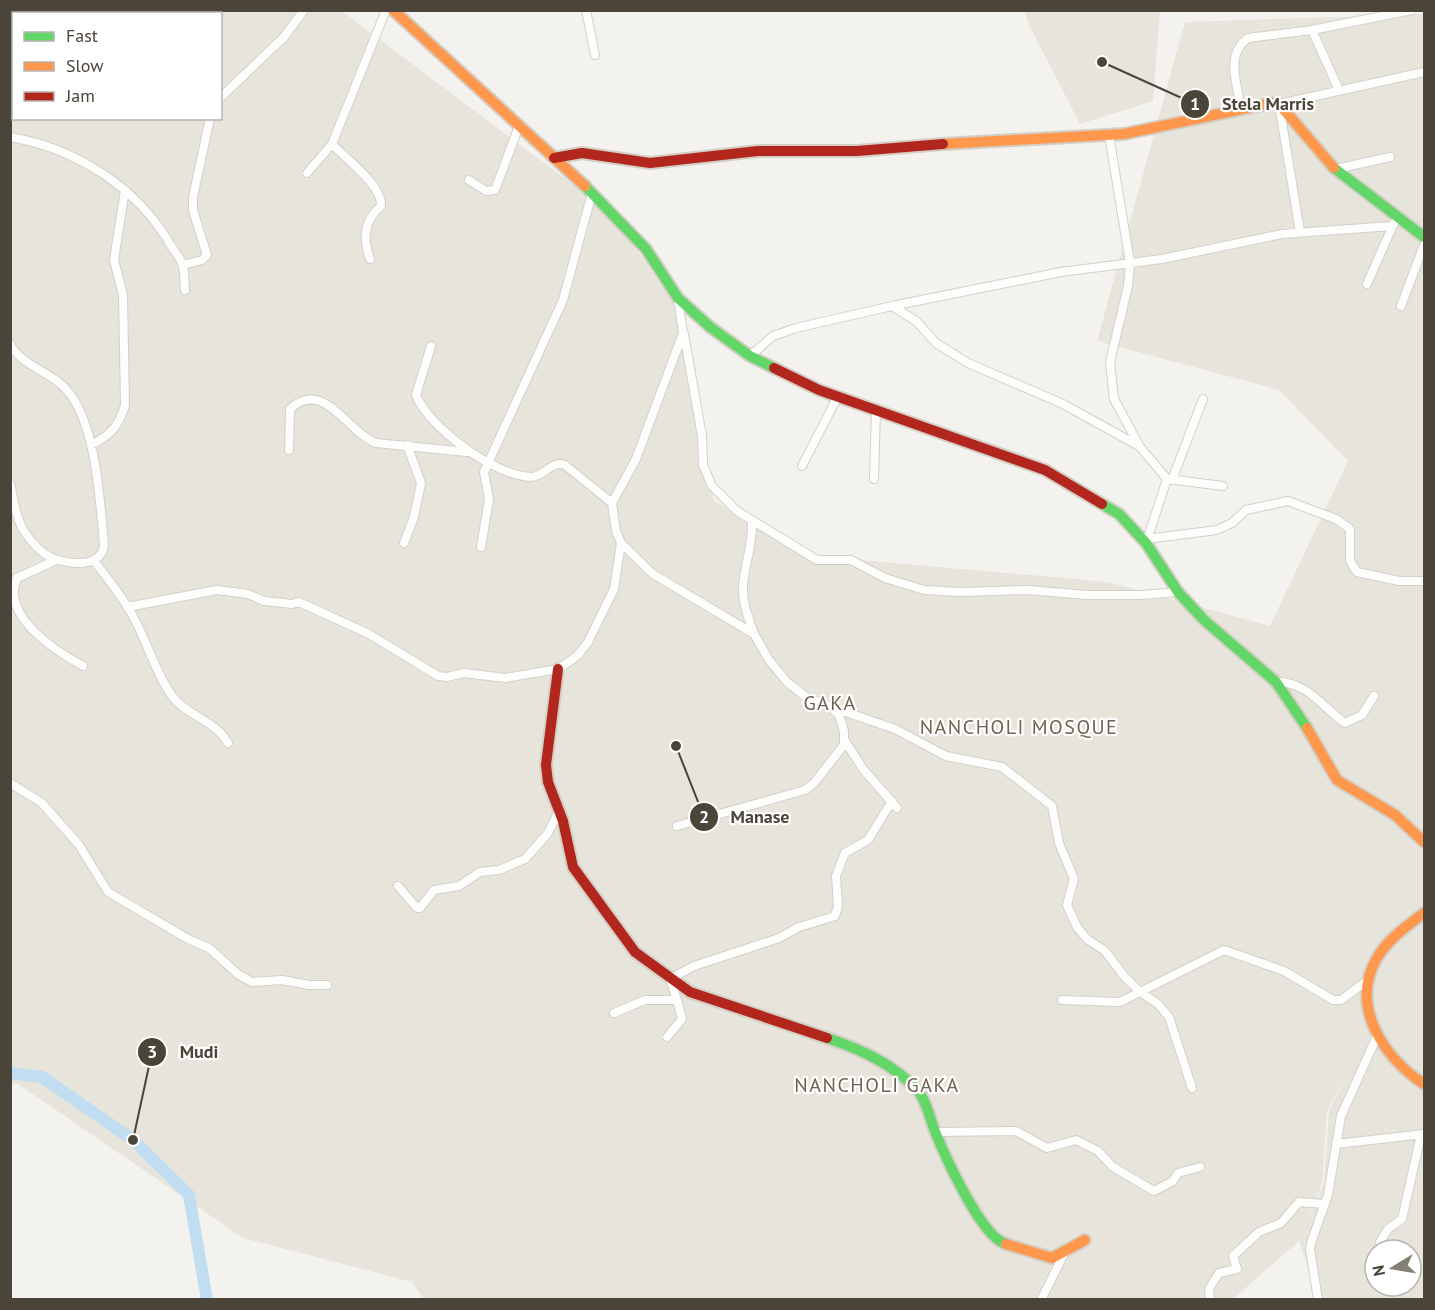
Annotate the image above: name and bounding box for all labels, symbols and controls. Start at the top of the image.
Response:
legend [12,12,222,120]
text: Fast [66,24,98,47]
text: Slow [66,54,104,77]
text: Jam [65,84,95,107]
callout: Stela Marris [1180,86,1326,122]
text: 1 [1190,92,1200,115]
text: Stela Marris [1222,92,1314,115]
district label: GAKA [803,690,857,716]
district label: NANCHOLI MOSQUE [920,714,1118,740]
callout: Manase [689,799,802,835]
text: 2 [699,805,709,828]
text: Manase [731,805,789,828]
callout: Mudi [137,1034,230,1070]
text: 3 [147,1040,157,1063]
text: Mudi [180,1040,218,1063]
district label: NANCHOLI GAKA [794,1072,960,1098]
north arrow [1363,1238,1423,1298]
text: N [1367,1264,1389,1278]

